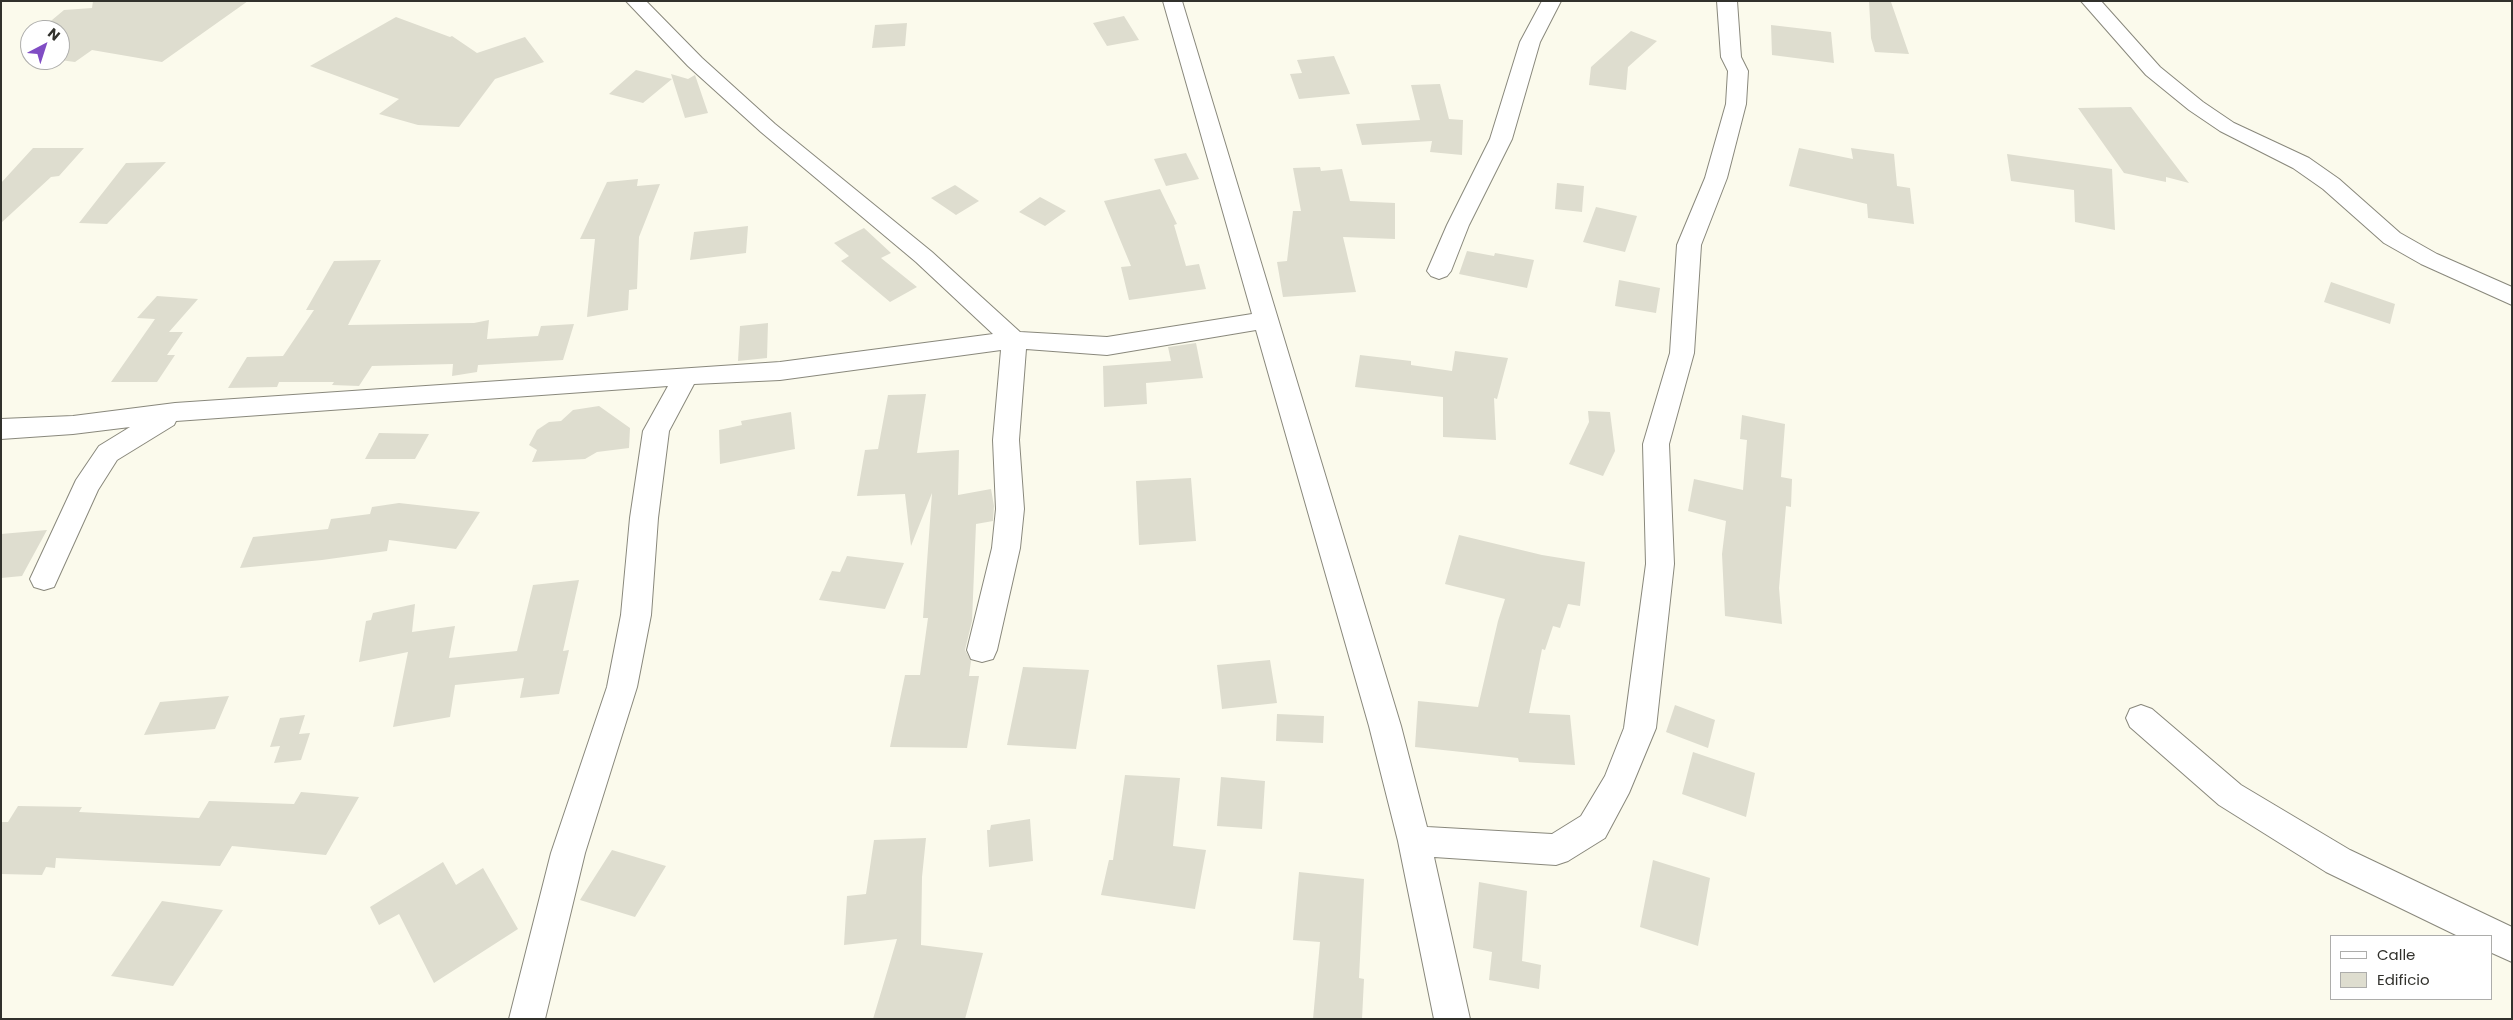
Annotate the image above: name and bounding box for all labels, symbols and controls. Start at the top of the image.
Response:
north arrow [20,20,70,70]
text: N [44,23,64,45]
legend [2330,935,2493,1000]
text: Calle [2377,944,2415,965]
text: Edificio [2377,969,2430,990]

